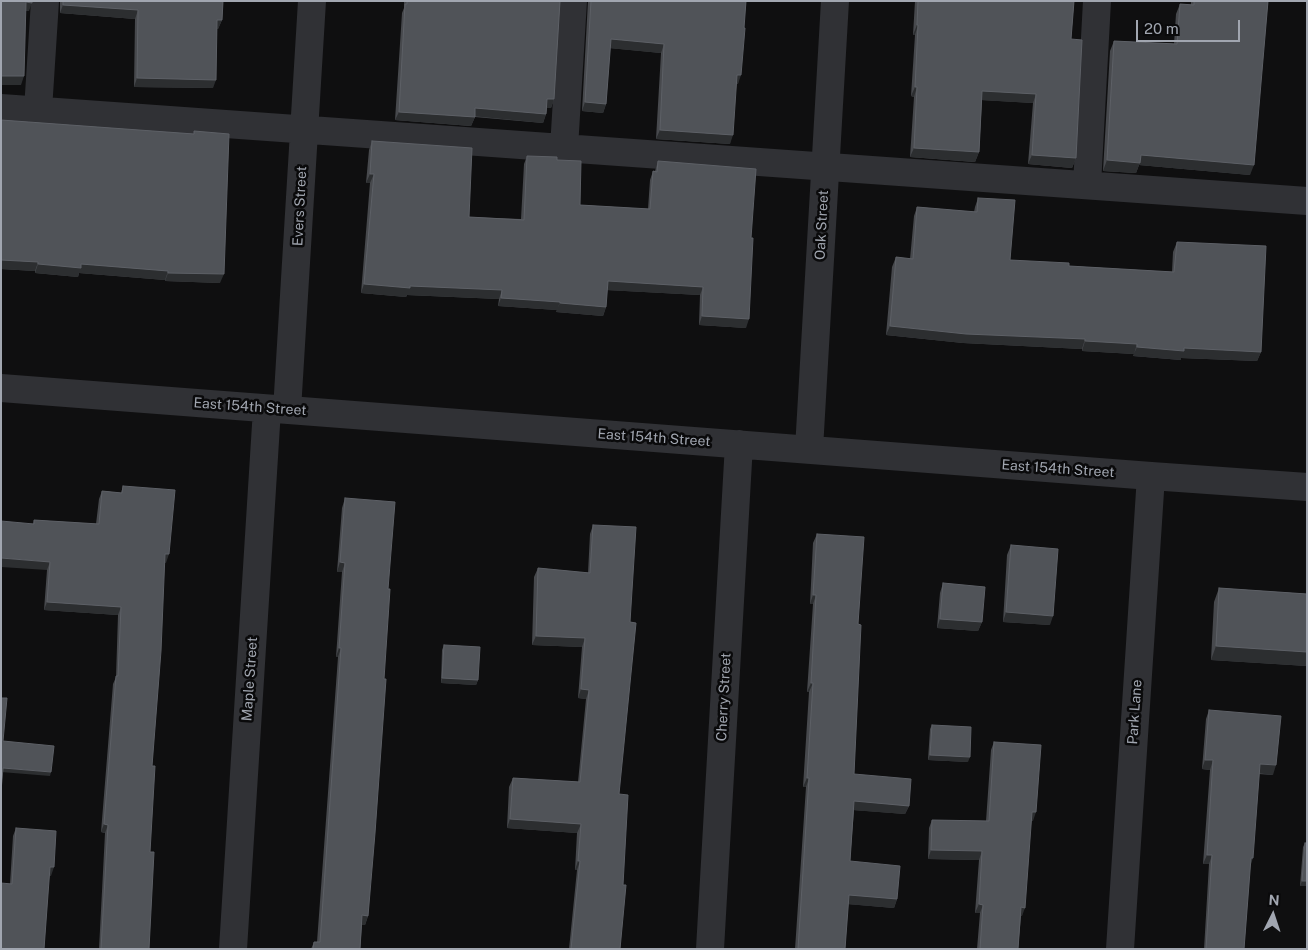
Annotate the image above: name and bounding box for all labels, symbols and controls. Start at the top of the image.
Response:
scale bar [1138,10,1242,42]
text: 20 m [1144,20,1179,37]
street label: Evers Street [290,166,310,246]
street label: Oak Street [812,190,832,260]
street label: East 154th Street [193,395,307,419]
street label: East 154th Street [597,426,711,450]
street label: East 154th Street [1001,457,1115,481]
street label: Maple Street [239,636,261,722]
street label: Cherry Street [713,652,735,742]
street label: Park Lane [1124,679,1146,745]
north arrow [1248,890,1298,940]
text: N [1268,892,1280,908]

